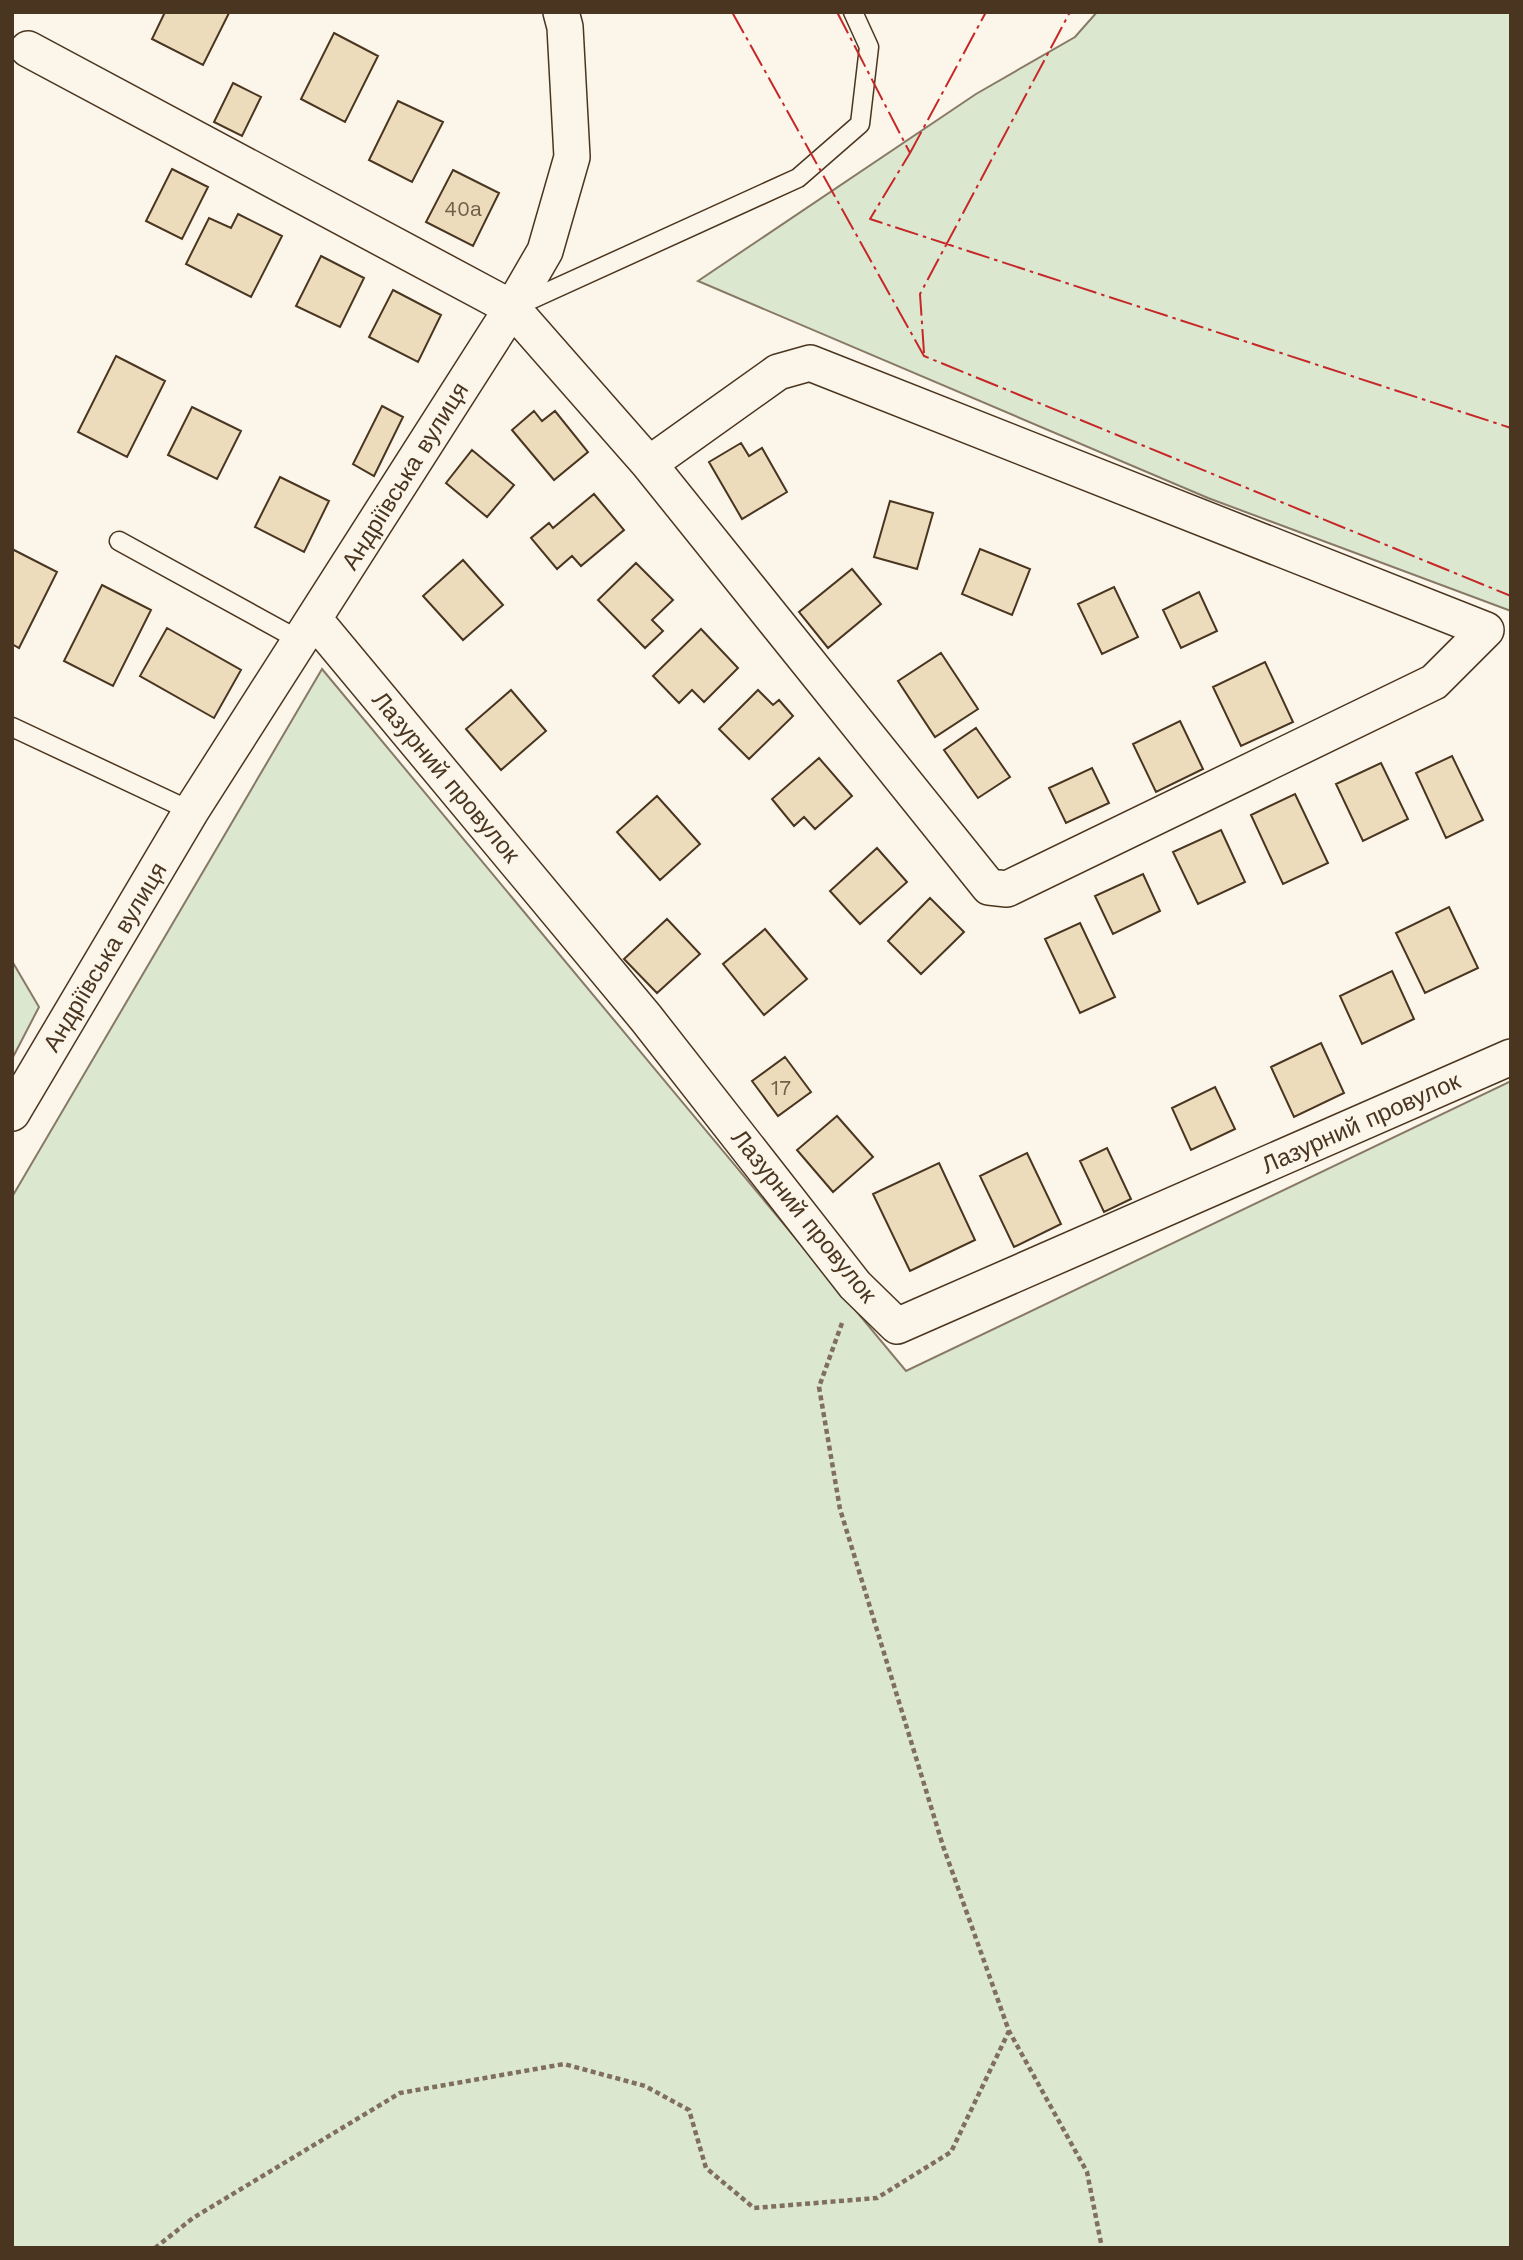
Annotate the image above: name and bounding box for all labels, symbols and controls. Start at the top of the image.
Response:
house number: 40а [444,196,482,221]
street label: Андріївська вулиця [336,377,474,575]
street label: Лазурний провулок [366,686,526,868]
street label: Андріївська вулиця [37,857,173,1057]
street label: Лазурний провулок [1257,1066,1465,1179]
house number: 17 [771,1075,791,1100]
street label: Лазурний провулок [726,1124,883,1309]

